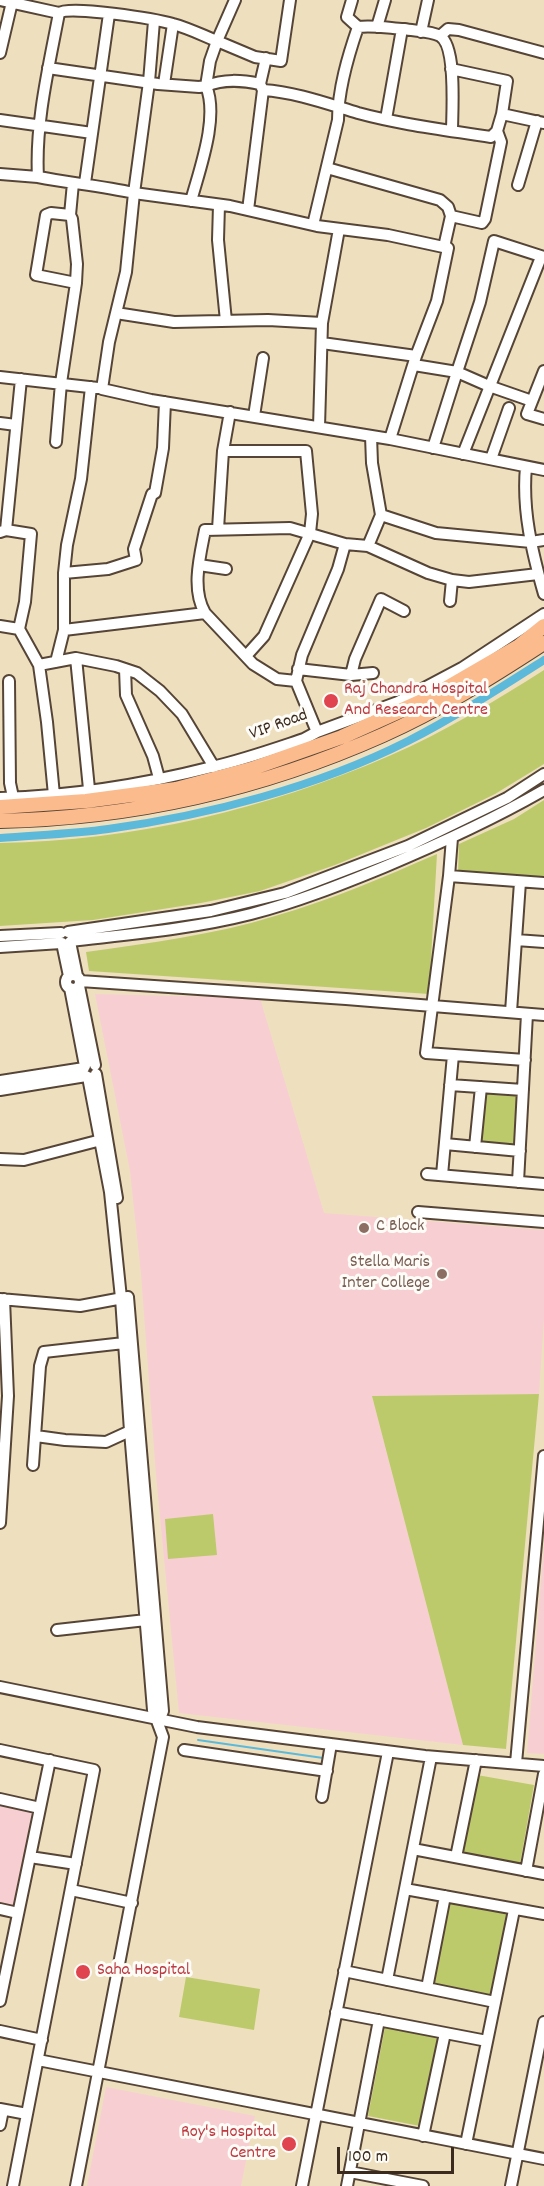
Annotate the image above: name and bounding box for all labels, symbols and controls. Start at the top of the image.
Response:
place label: Raj Chandra Hospital And Research Centre [344,680,488,722]
marker: Raj Chandra Hospital And Research Centre [322,692,340,710]
street label: VIP Road [247,706,311,746]
place label: C Block [376,1217,424,1239]
marker: C Block [357,1221,371,1235]
place label: Stella Maris Inter College [342,1253,430,1296]
marker: Stella Maris Inter College [435,1267,449,1281]
place label: Saha Hospital [97,1961,190,1983]
marker: Saha Hospital [74,1963,92,1981]
place label: Roy's Hospital Centre [181,2123,276,2166]
marker: Roy's Hospital Centre [280,2135,298,2153]
scale bar [340,2135,457,2173]
text: 100 m [348,2145,388,2170]

